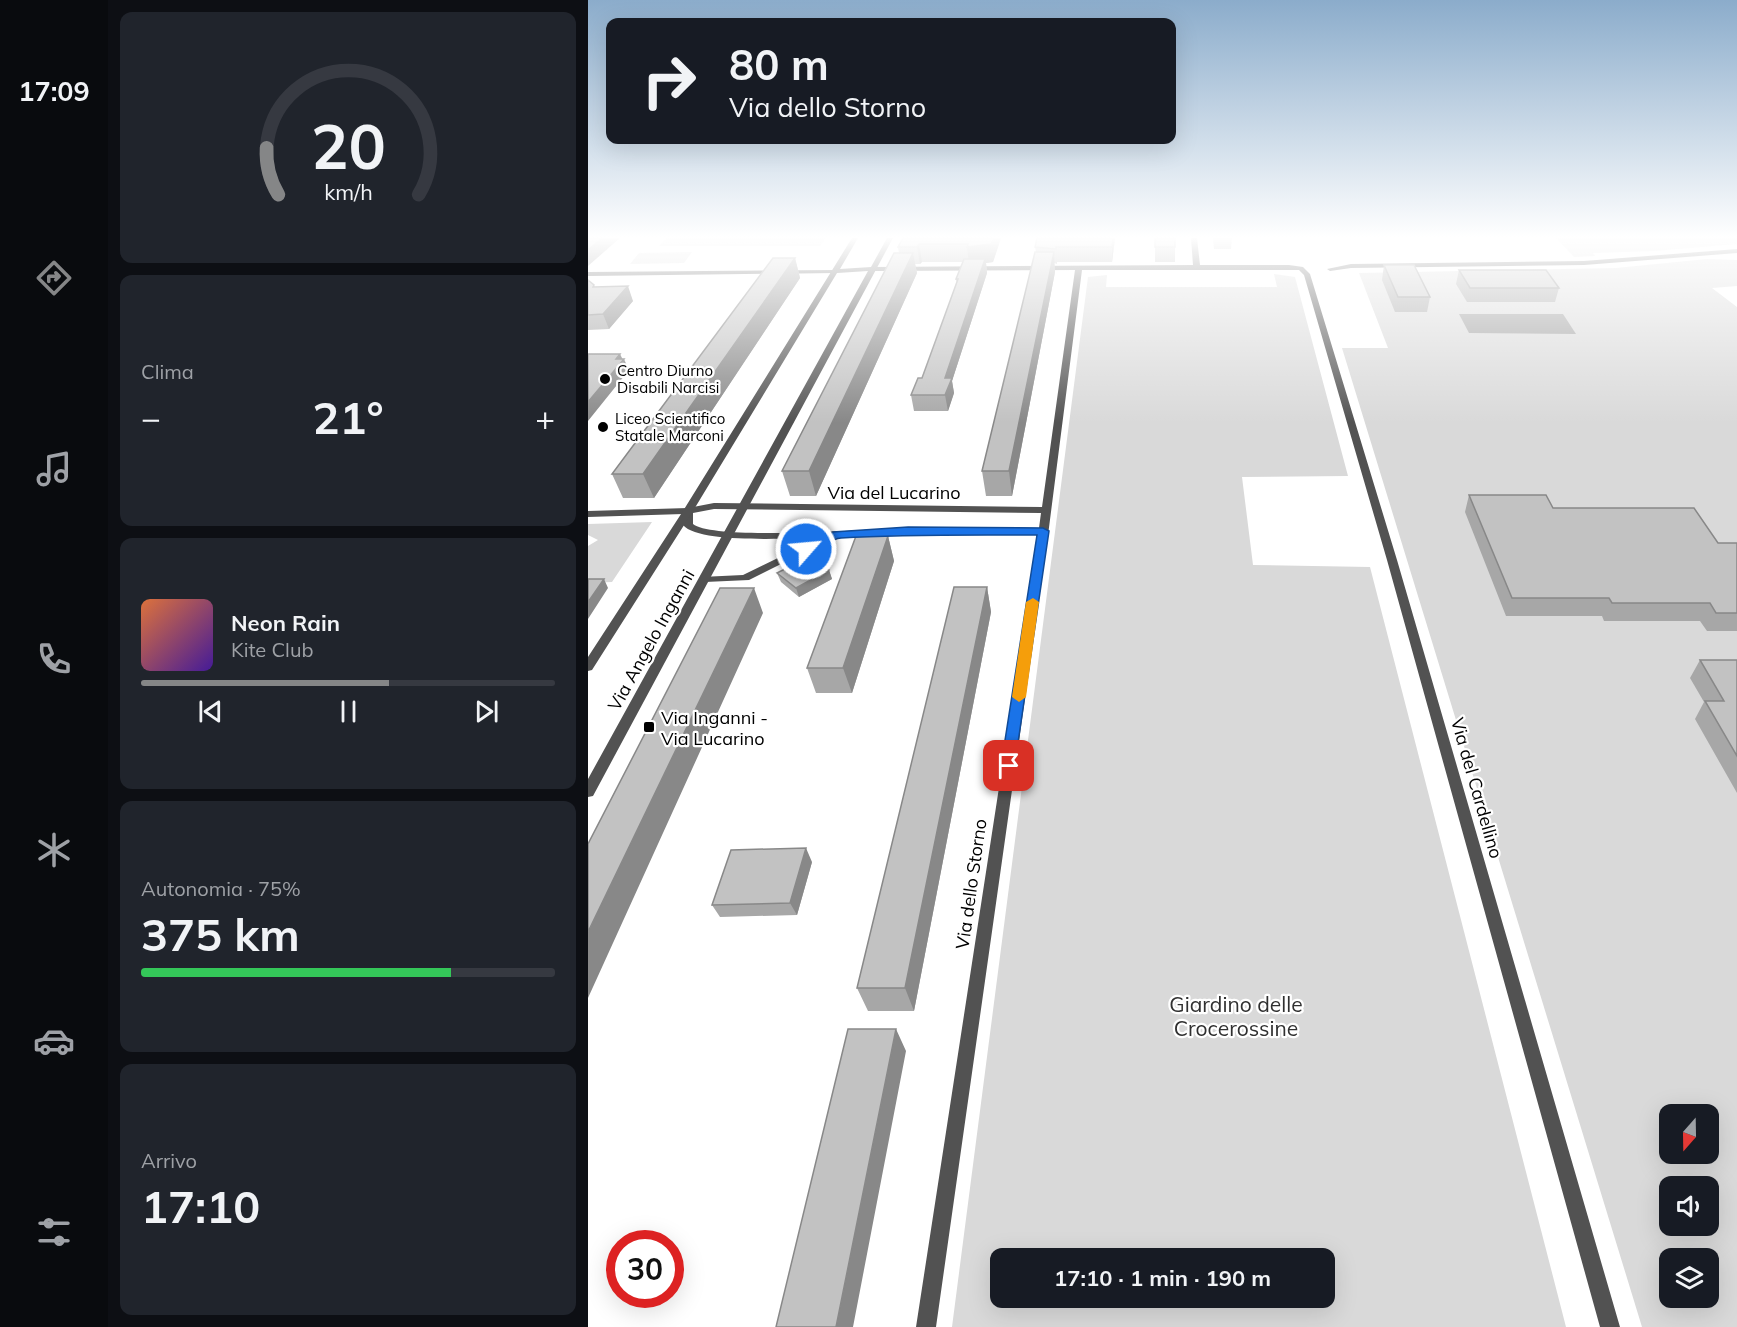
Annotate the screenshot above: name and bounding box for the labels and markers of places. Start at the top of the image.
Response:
place label: Centro Diurno Disabili Narcisi [617,361,719,397]
marker: Centro Diurno Disabili Narcisi [598,372,612,386]
place label: Liceo Scientifico Statale Marconi [615,409,725,445]
marker: Liceo Scientifico Statale Marconi [596,420,610,434]
place label: Via Inganni - Via Lucarino [661,706,768,750]
marker: Via Inganni - Via Lucarino [642,720,656,734]
pin [983,740,1034,791]

